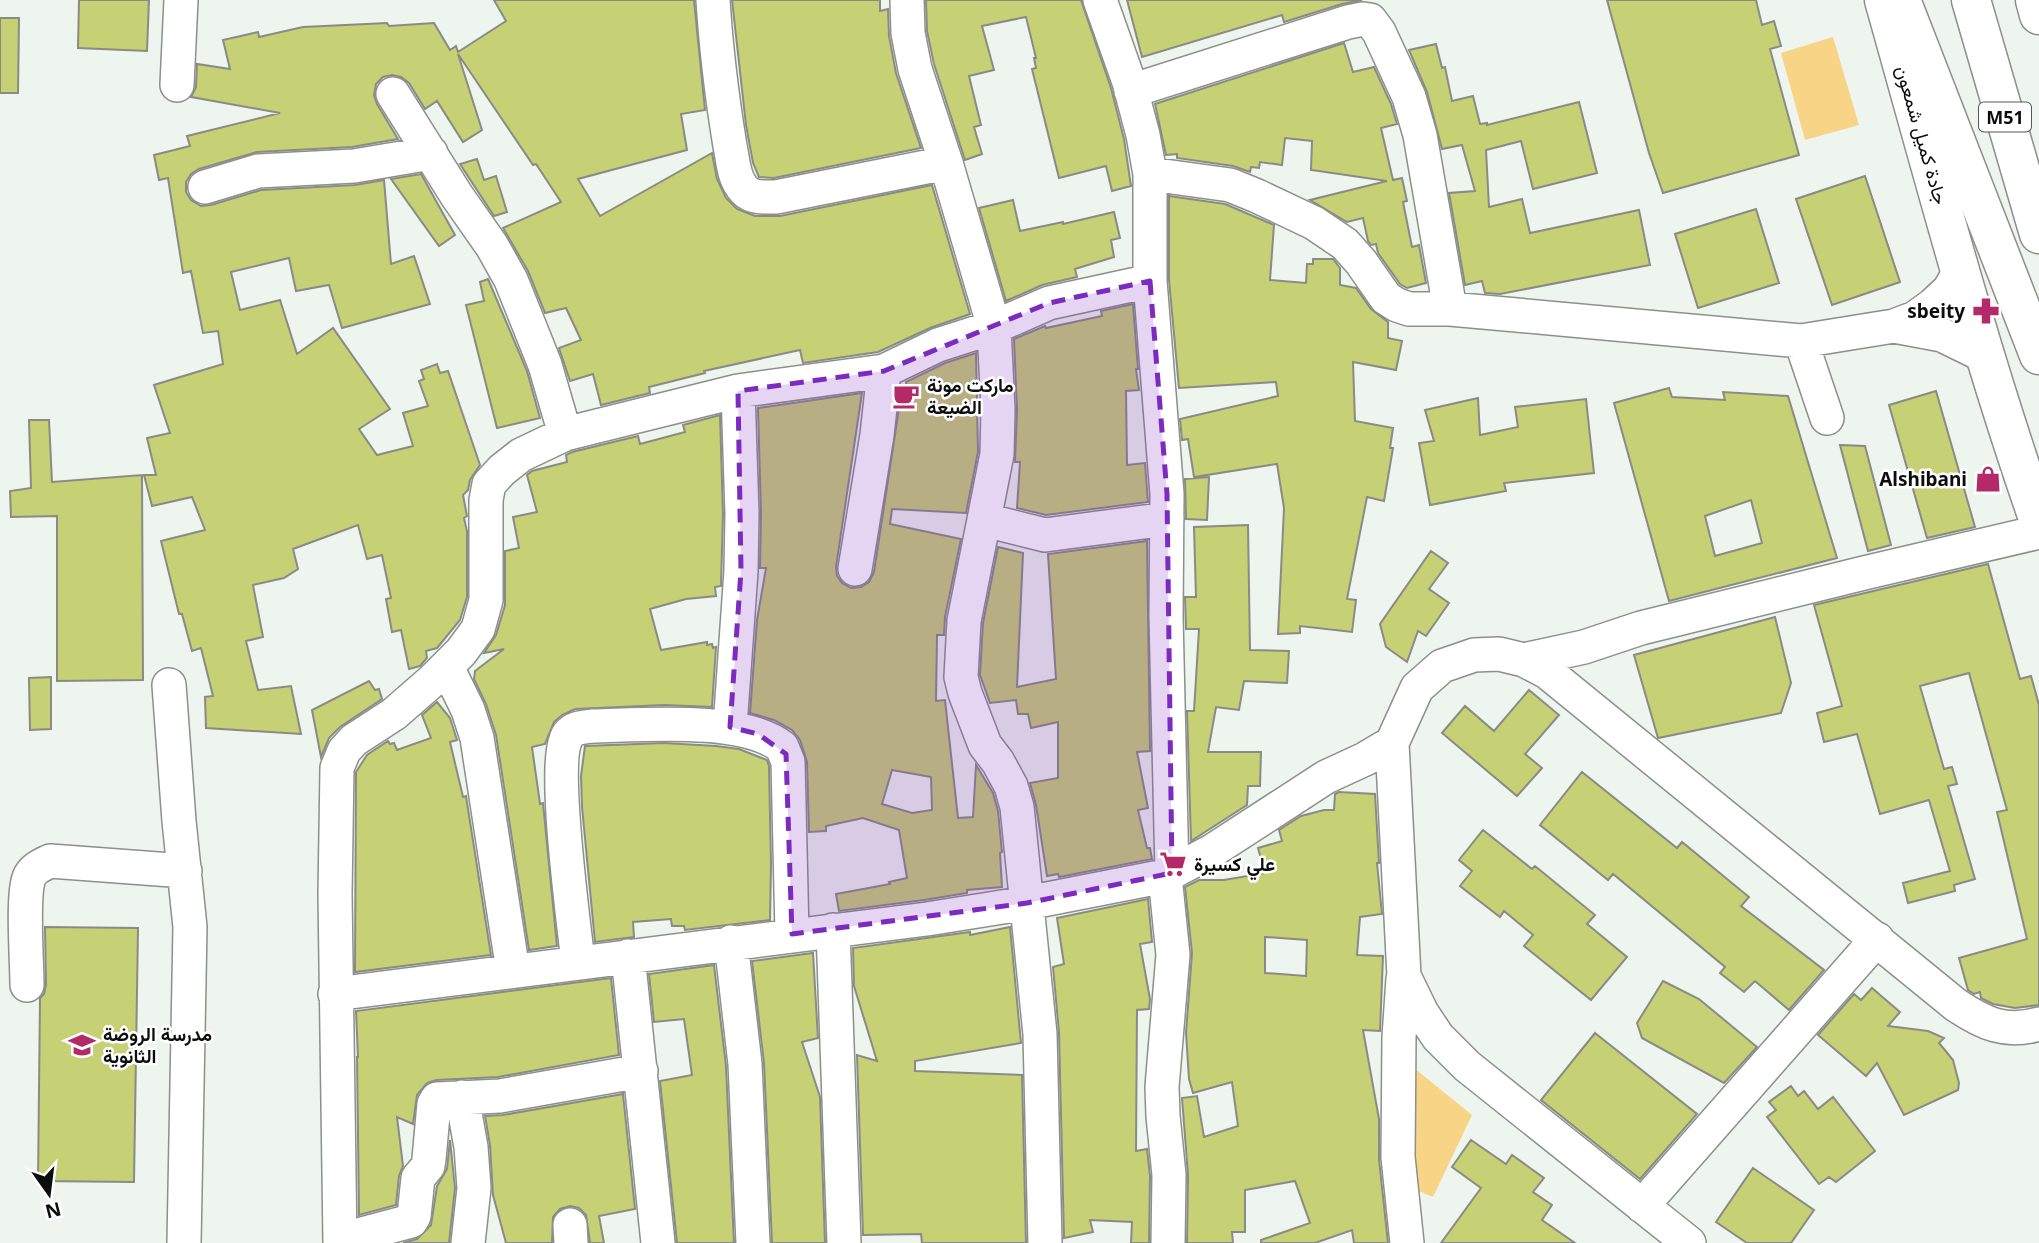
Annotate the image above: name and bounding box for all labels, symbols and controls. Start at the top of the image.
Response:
street label: جادة كميل شمعون [1890,63,1954,207]
road number: M51 [1979,103,2031,132]
pharmacy icon: sbeity [1971,296,2001,326]
place label: sbeity [1907,298,1965,324]
place label: ماركت مونة الضيعة [927,372,1014,420]
cafe icon: ماركت مونة الضيعة [891,381,921,411]
shop icon: Alshibani [1973,464,2003,494]
place label: Alshibani [1879,466,1967,492]
supermarket icon: علي كسيرة [1158,849,1188,879]
place label: علي كسيرة [1194,851,1275,881]
place label: مدرسة الروضة الثانوية [103,1021,212,1069]
school or university icon: مدرسة الروضة الثانوية [67,1030,97,1060]
north arrow [14,1159,84,1229]
text: N [42,1196,64,1225]

